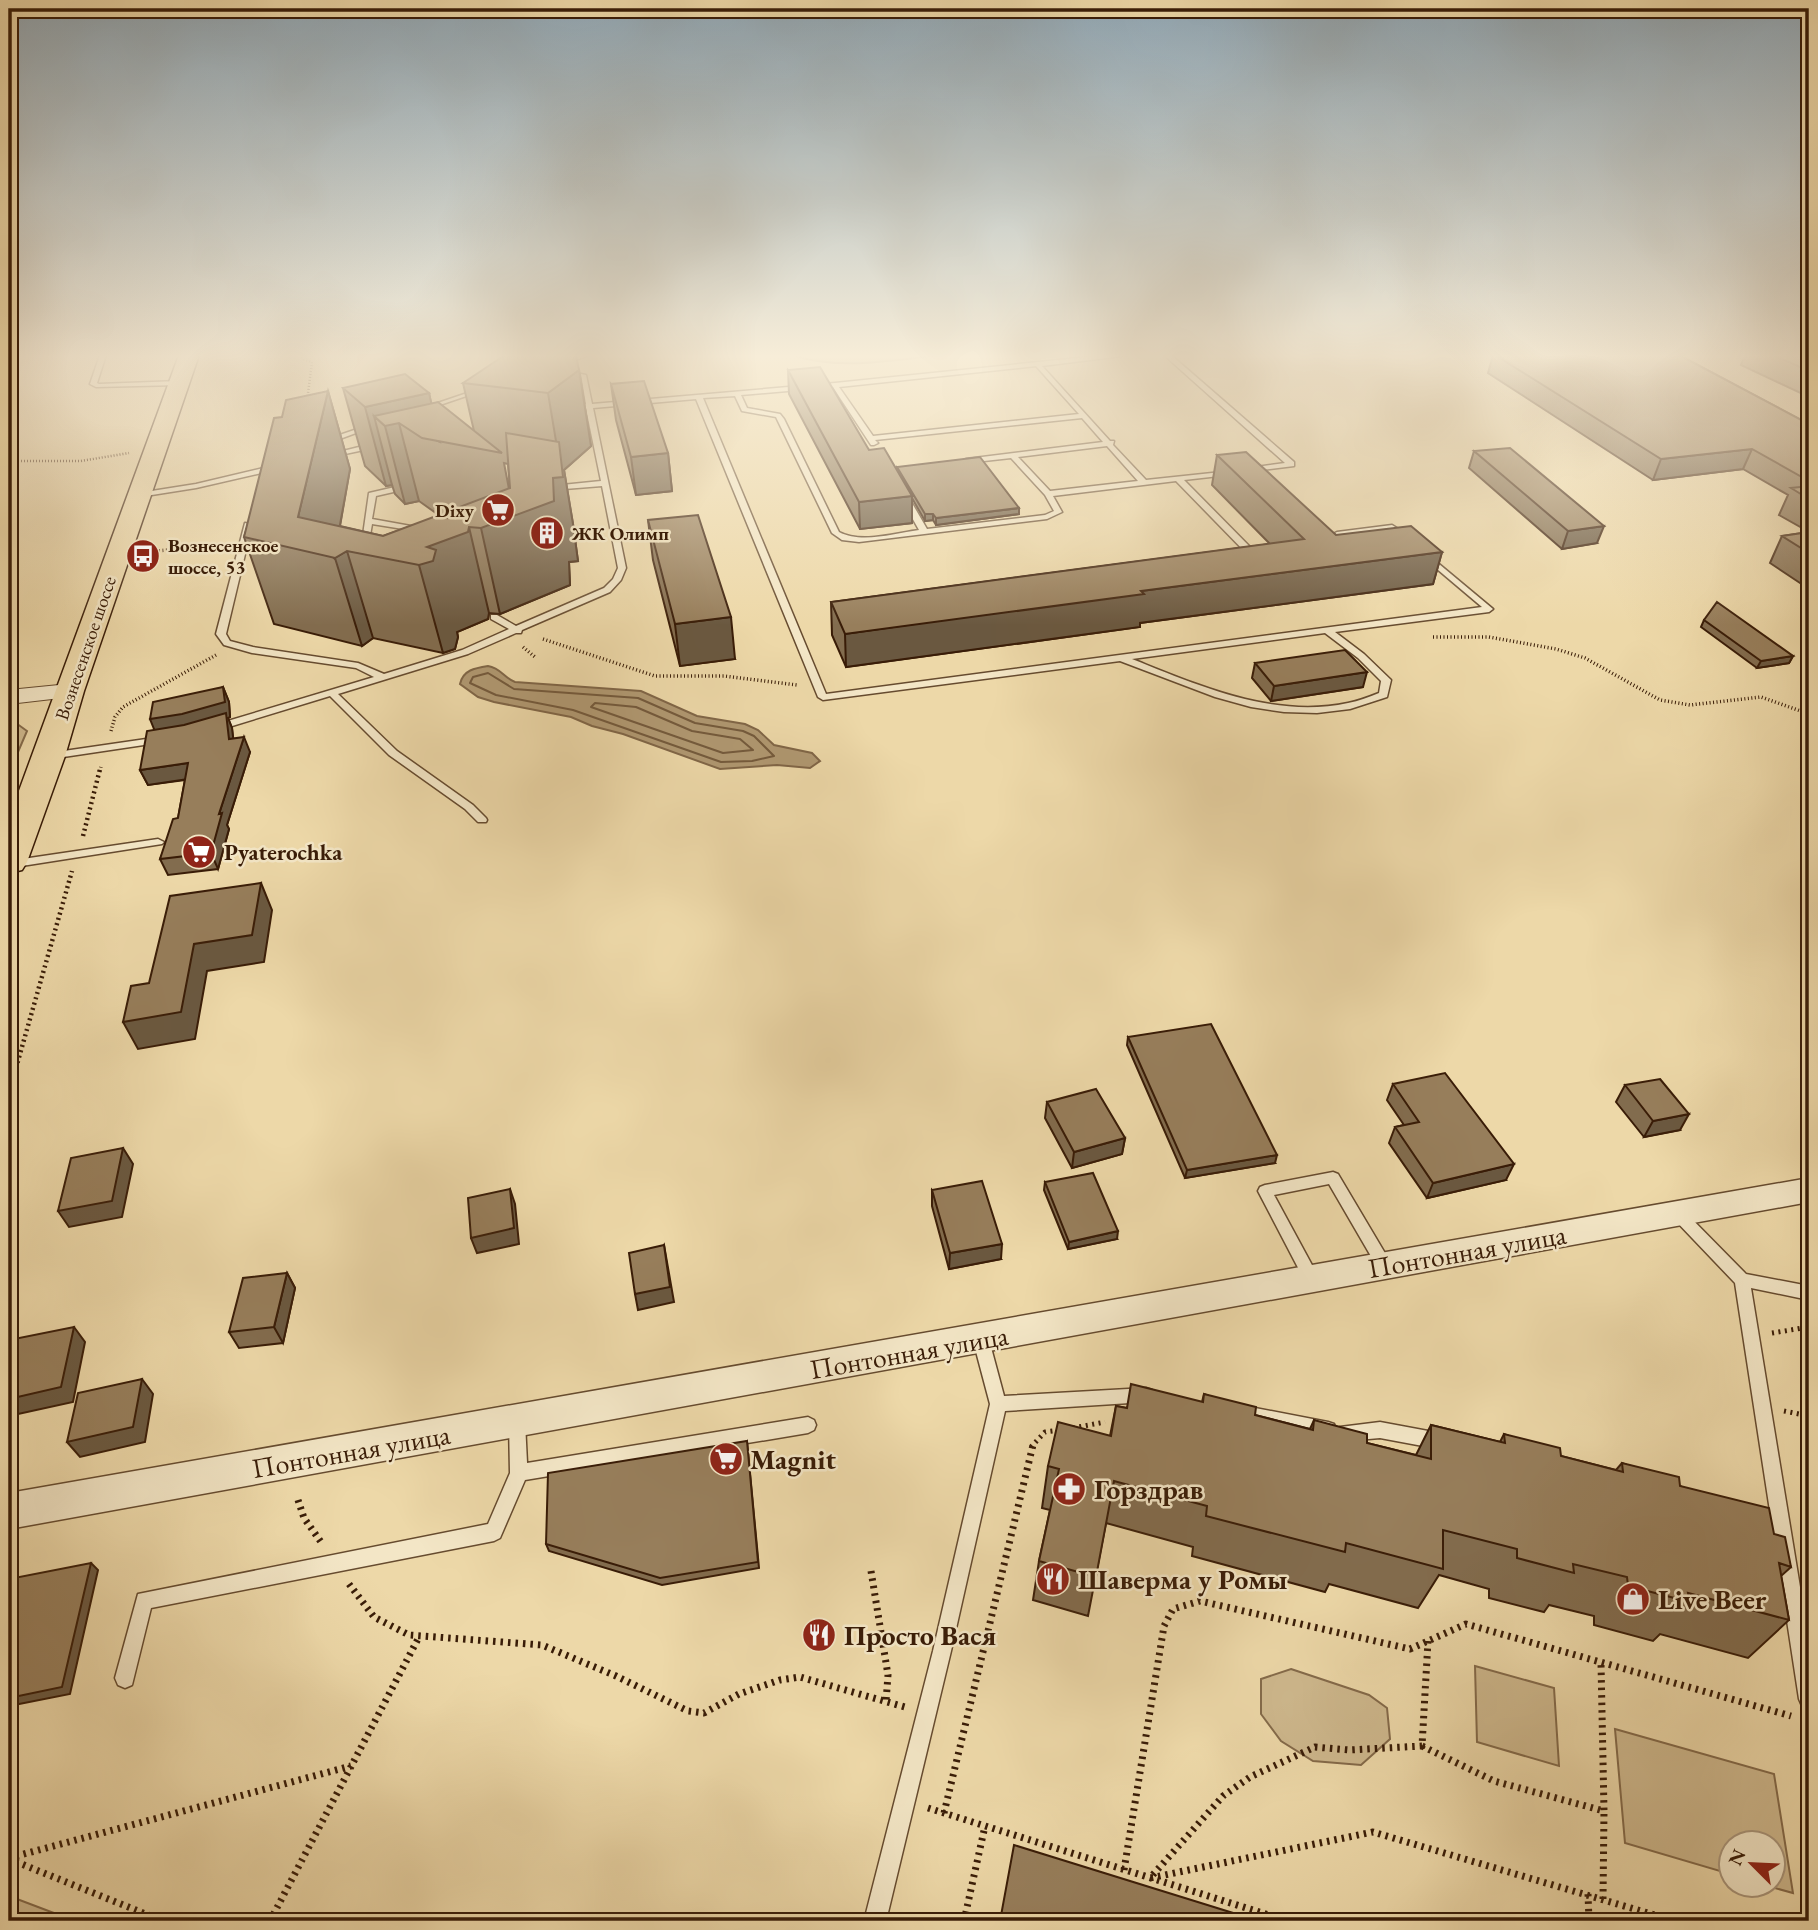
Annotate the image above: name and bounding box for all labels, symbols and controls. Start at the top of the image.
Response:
supermarket icon: Dixy [479,491,517,529]
place label: Dixy [435,498,475,523]
building icon: ЖК Олимп [528,514,566,552]
place label: ЖК Олимп [571,521,669,546]
place label: Вознесенское шоссе, 53 [168,533,278,580]
bus stop icon: Вознесенское шоссе, 53 [124,537,162,575]
street label: Вознесенское шоссе [49,573,122,724]
supermarket icon: Pyaterochka [180,833,218,871]
place label: Pyaterochka [224,837,343,867]
street label: Понтонная улица [1365,1216,1570,1286]
street label: Понтонная улица [807,1317,1012,1387]
street label: Понтонная улица [249,1416,454,1486]
supermarket icon: Magnit [707,1440,745,1478]
place label: Magnit [750,1441,836,1477]
pharmacy icon: Горздрав [1050,1470,1088,1508]
place label: Горздрав [1094,1471,1203,1507]
restaurant icon: Шаверма у Ромы [1034,1560,1072,1598]
place label: Шаверма у Ромы [1078,1561,1287,1597]
shop icon: Live Beer [1614,1580,1652,1618]
place label: Live Beer [1658,1581,1767,1617]
restaurant icon: Просто Вася [800,1616,838,1654]
place label: Просто Вася [844,1617,996,1653]
north arrow [1716,1828,1786,1898]
text: N [1722,1845,1752,1869]

